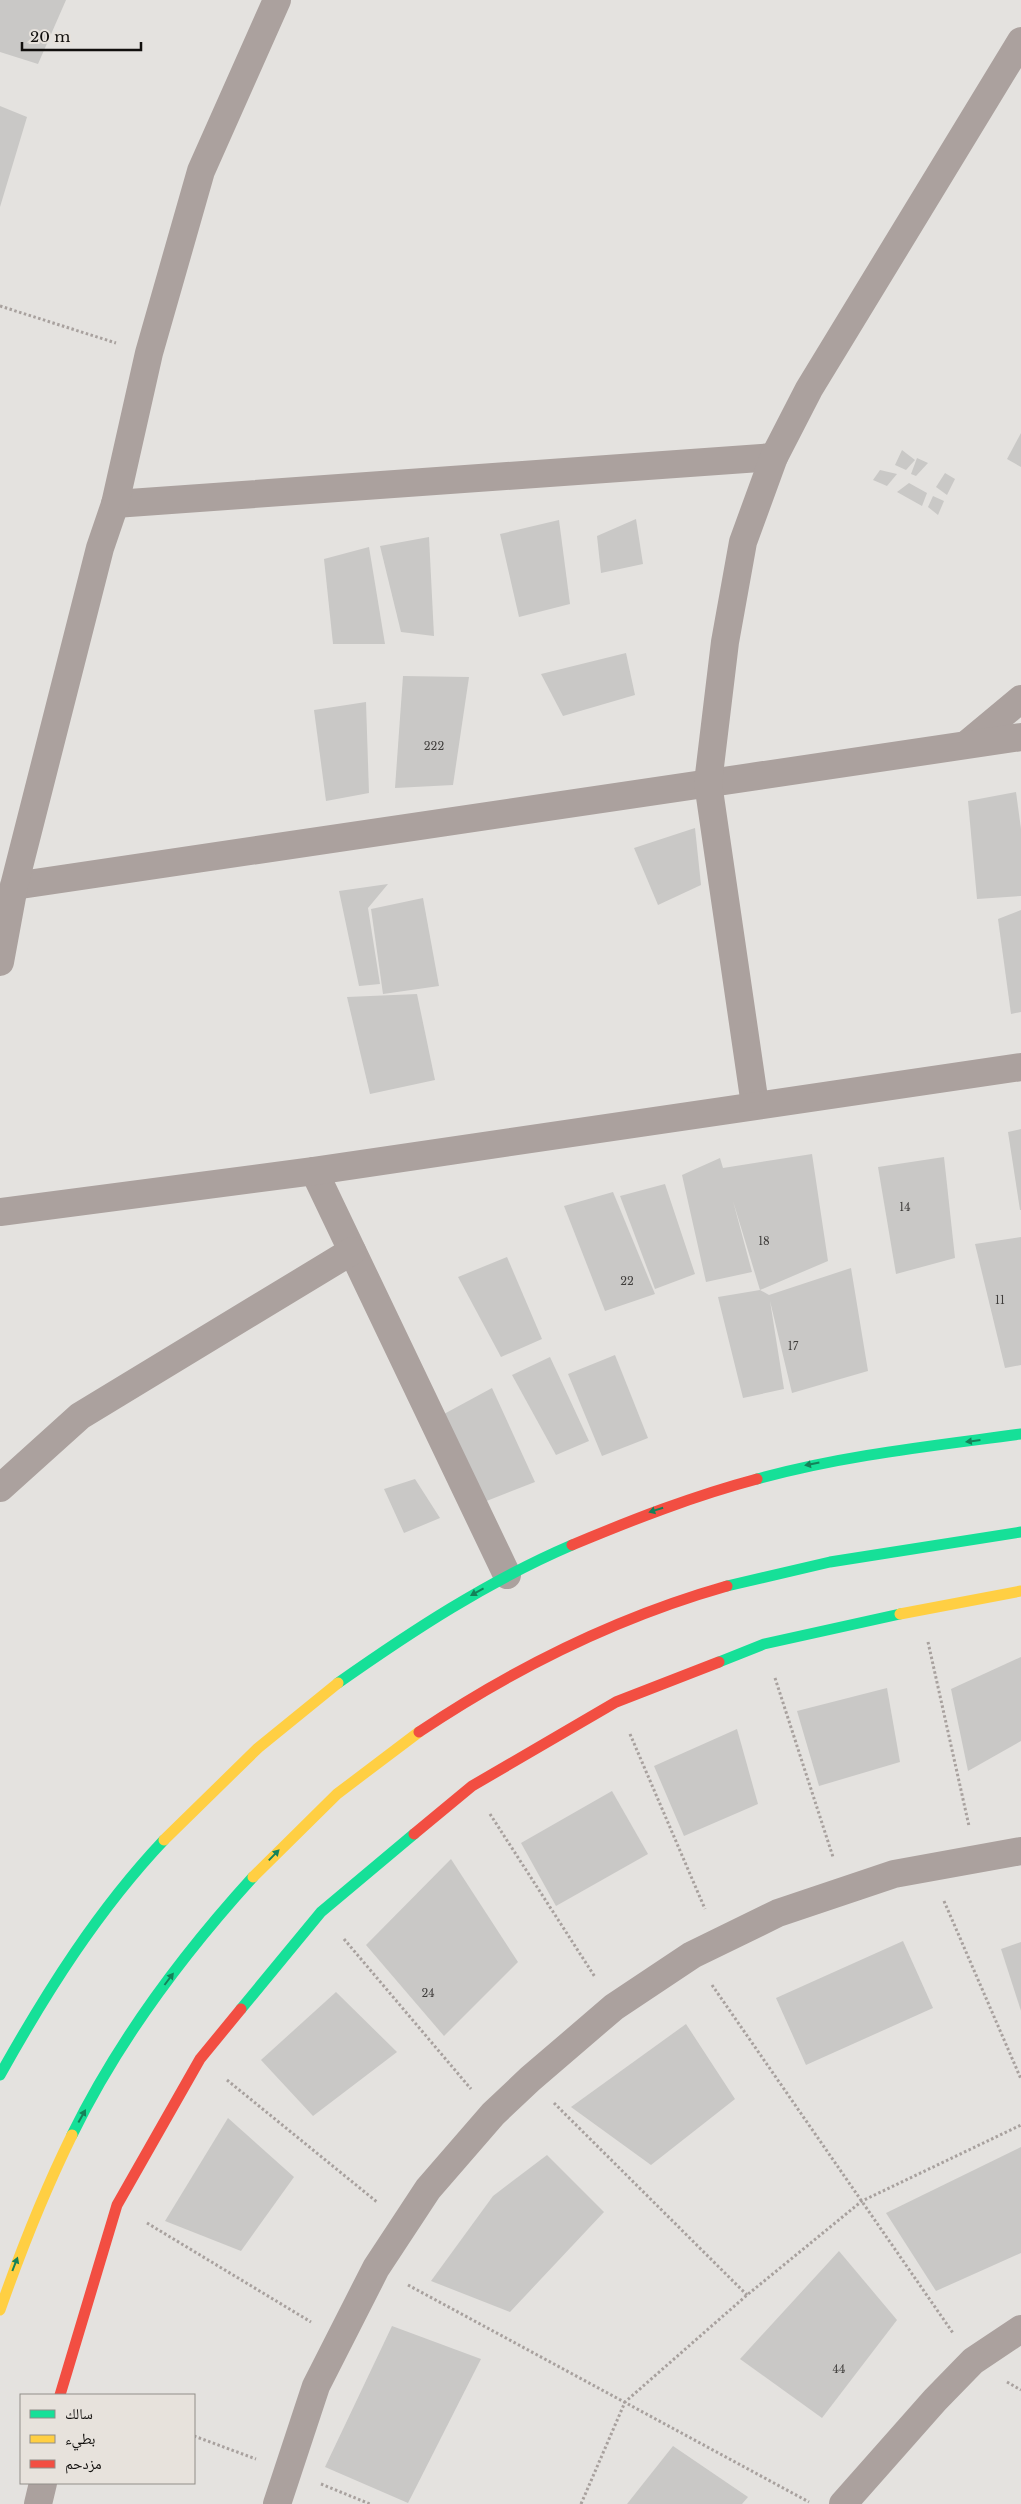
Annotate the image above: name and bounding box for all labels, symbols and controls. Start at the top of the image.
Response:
scale bar [22,20,141,52]
text: 20 m [30,27,70,46]
house number: 222 [424,739,444,753]
house number: 14 [899,1200,911,1214]
house number: 18 [758,1234,770,1248]
house number: 22 [620,1274,634,1288]
house number: 11 [995,1293,1005,1307]
house number: 17 [788,1339,799,1353]
one-way arrow [964,1437,980,1445]
one-way arrow [804,1460,819,1468]
one-way arrow [648,1506,663,1514]
one-way arrow [470,1588,484,1596]
one-way arrow [268,1849,280,1861]
one-way arrow [163,1973,174,1986]
house number: 24 [421,1986,435,2000]
one-way arrow [78,2108,86,2123]
one-way arrow [12,2257,20,2271]
house number: 44 [833,2362,845,2376]
legend [20,2394,195,2484]
text: سالك [65,2404,93,2423]
text: بطيء [65,2429,95,2451]
text: مزدحم [65,2454,102,2474]

